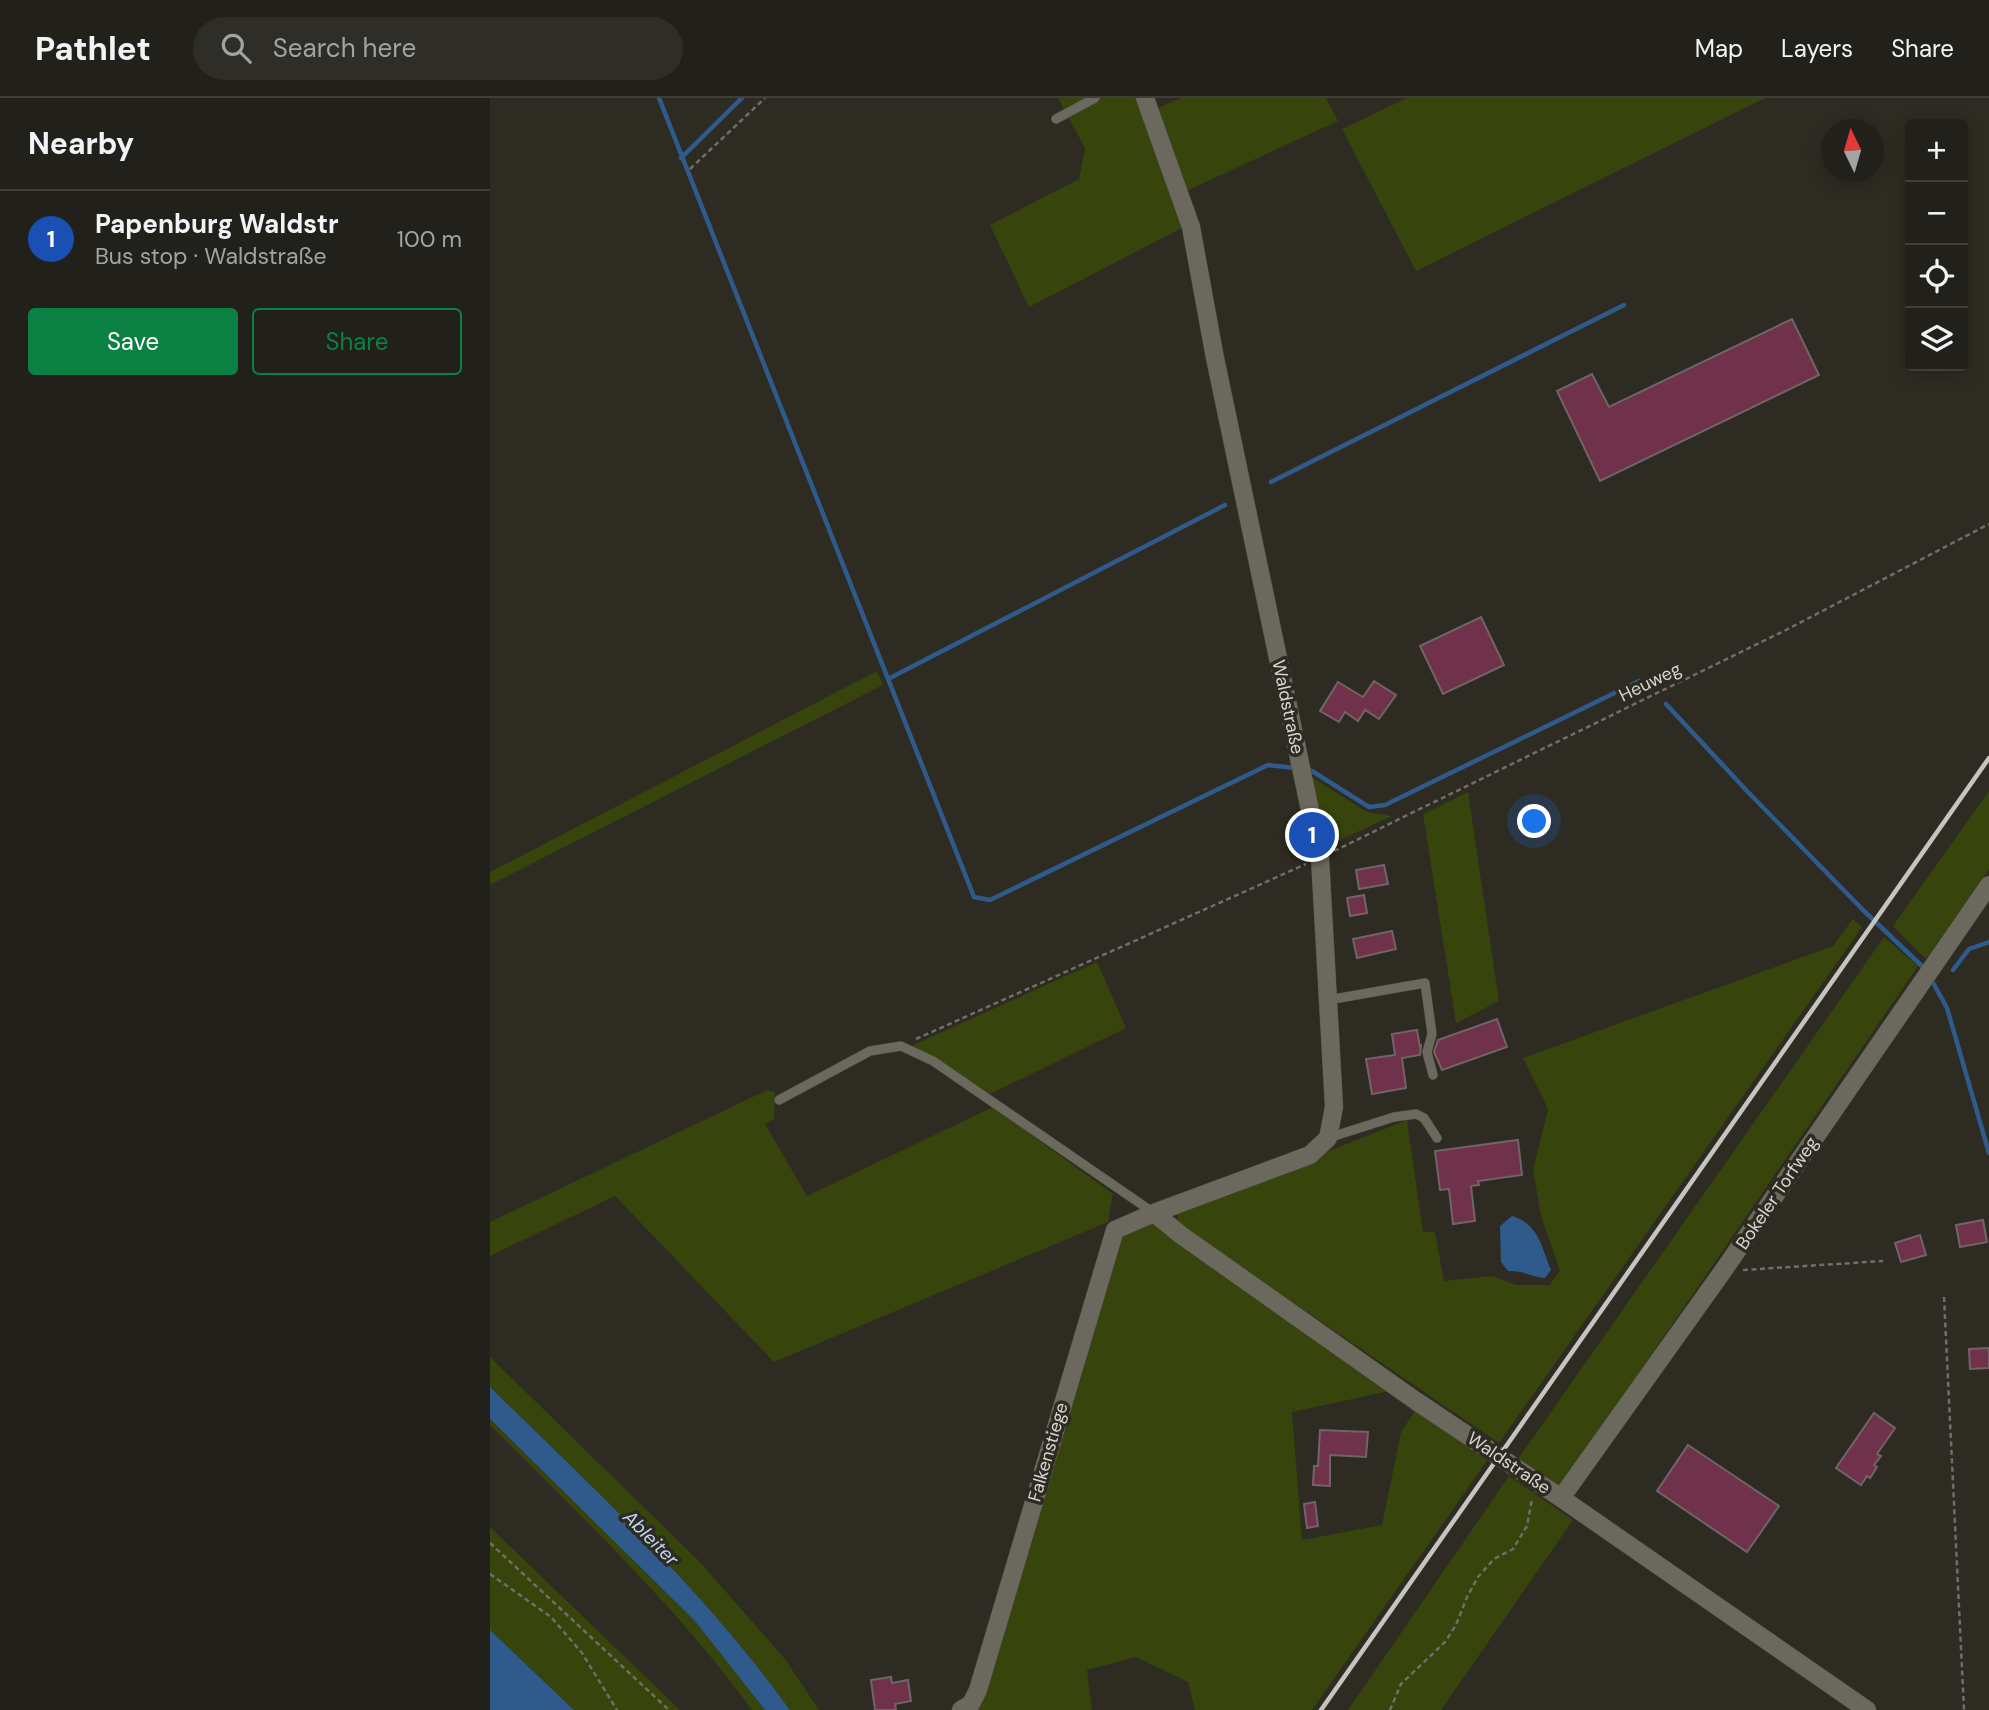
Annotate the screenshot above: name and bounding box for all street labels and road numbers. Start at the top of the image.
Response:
street label: Heuweg [1615,657,1685,707]
street label: Waldstraße [1266,658,1310,756]
street label: Bokeler Torfweg [1730,1132,1824,1254]
street label: Falkenstiege [1022,1400,1074,1504]
street label: Waldstraße [1463,1426,1555,1500]

